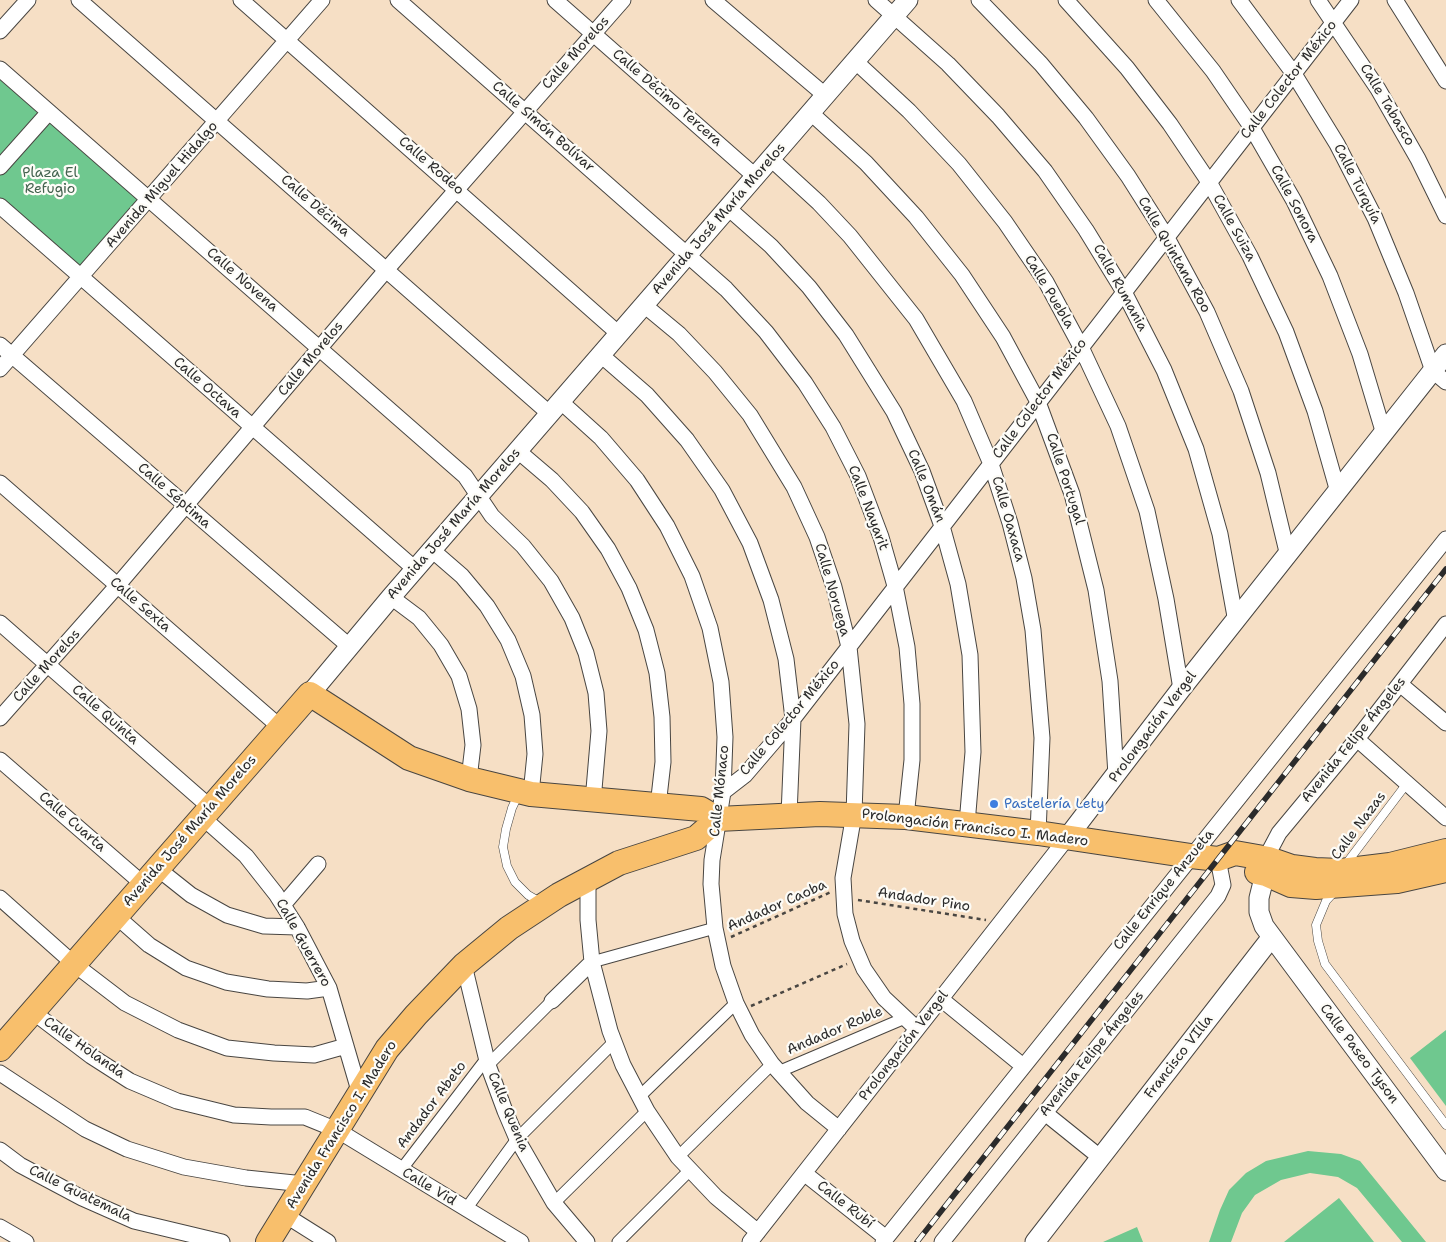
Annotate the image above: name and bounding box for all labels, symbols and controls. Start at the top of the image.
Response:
street label: Calle Morelos [539,13,613,93]
street label: Calle Colector México [1237,17,1341,143]
street label: Calle Décimo Tercera [609,46,725,150]
street label: Calle Tabasco [1356,61,1418,149]
street label: Calle Simón Bolívar [488,78,598,176]
street label: Avenida Miguel Hidalgo [102,118,222,252]
street label: Calle Rodeo [395,133,467,199]
street label: Avenida José María Morelos [649,140,789,298]
street label: Calle Turquía [1330,141,1384,227]
street label: Calle Sonora [1267,162,1321,246]
park label: Plaza El Refugio [22,165,78,198]
street label: Calle Décima [277,171,353,241]
street label: Calle Suiza [1209,192,1259,264]
street label: Calle Quintana Roo [1134,194,1214,316]
street label: Calle Rumania [1089,242,1151,334]
street label: Calle Novena [203,244,281,316]
street label: Calle Puebla [1020,252,1078,332]
street label: Calle Morelos [275,318,347,400]
street label: Calle Colector México [989,336,1091,462]
street label: Calle Octava [170,354,244,422]
street label: Calle Portugal [1042,431,1088,527]
street label: Avenida José María Morelos [384,445,524,603]
street label: Calle Omán [904,447,948,525]
street label: Calle Séptima [134,460,214,532]
street label: Calle Nayarit [844,463,892,553]
street label: Calle Oaxaca [988,474,1028,564]
street label: Calle Noruega [811,542,853,638]
street label: Calle Sexta [106,574,174,636]
street label: Calle Morelos [10,626,84,706]
street label: Calle Colector México [737,657,843,779]
street label: Prolongación Vergel [1106,668,1200,786]
street label: Avenida Felipe Ángeles [1298,674,1410,806]
street label: Calle Quinta [68,681,142,749]
street label: Calle Mónaco [707,744,733,838]
street label: Avenida José María Morelos [120,752,260,910]
street label: Calle Cuarta [35,788,109,856]
street label: Calle Nazas [1328,789,1390,863]
place label: Pastelería Lety [1004,796,1104,812]
marker: Pastelería Lety [988,798,1000,810]
street label: Prolongación Francisco I. Madero [861,806,1089,850]
street label: Calle Enrique Anzueta [1110,826,1218,954]
street label: Andador Caoba [725,877,829,935]
street label: Andador Pino [877,884,971,916]
street label: Calle Guerrero [272,896,334,990]
street label: Prolongación Vergel [856,988,952,1104]
street label: Avenida Felipe Ángeles [1036,988,1148,1120]
street label: Calle Paseo Tyson [1316,1001,1402,1107]
street label: Andador Roble [785,1003,885,1059]
street label: Francisco VIlla [1141,1012,1217,1102]
street label: Calle Holanda [40,1014,128,1082]
street label: Avenida Francisco I. Madero [283,1038,401,1212]
street label: Andador Abeto [394,1058,470,1152]
street label: Calle Quenia [484,1070,532,1154]
street label: Calle Guatemala [26,1162,134,1226]
street label: Calle Vid [399,1164,459,1210]
street label: Calle Rubí [813,1178,877,1232]

